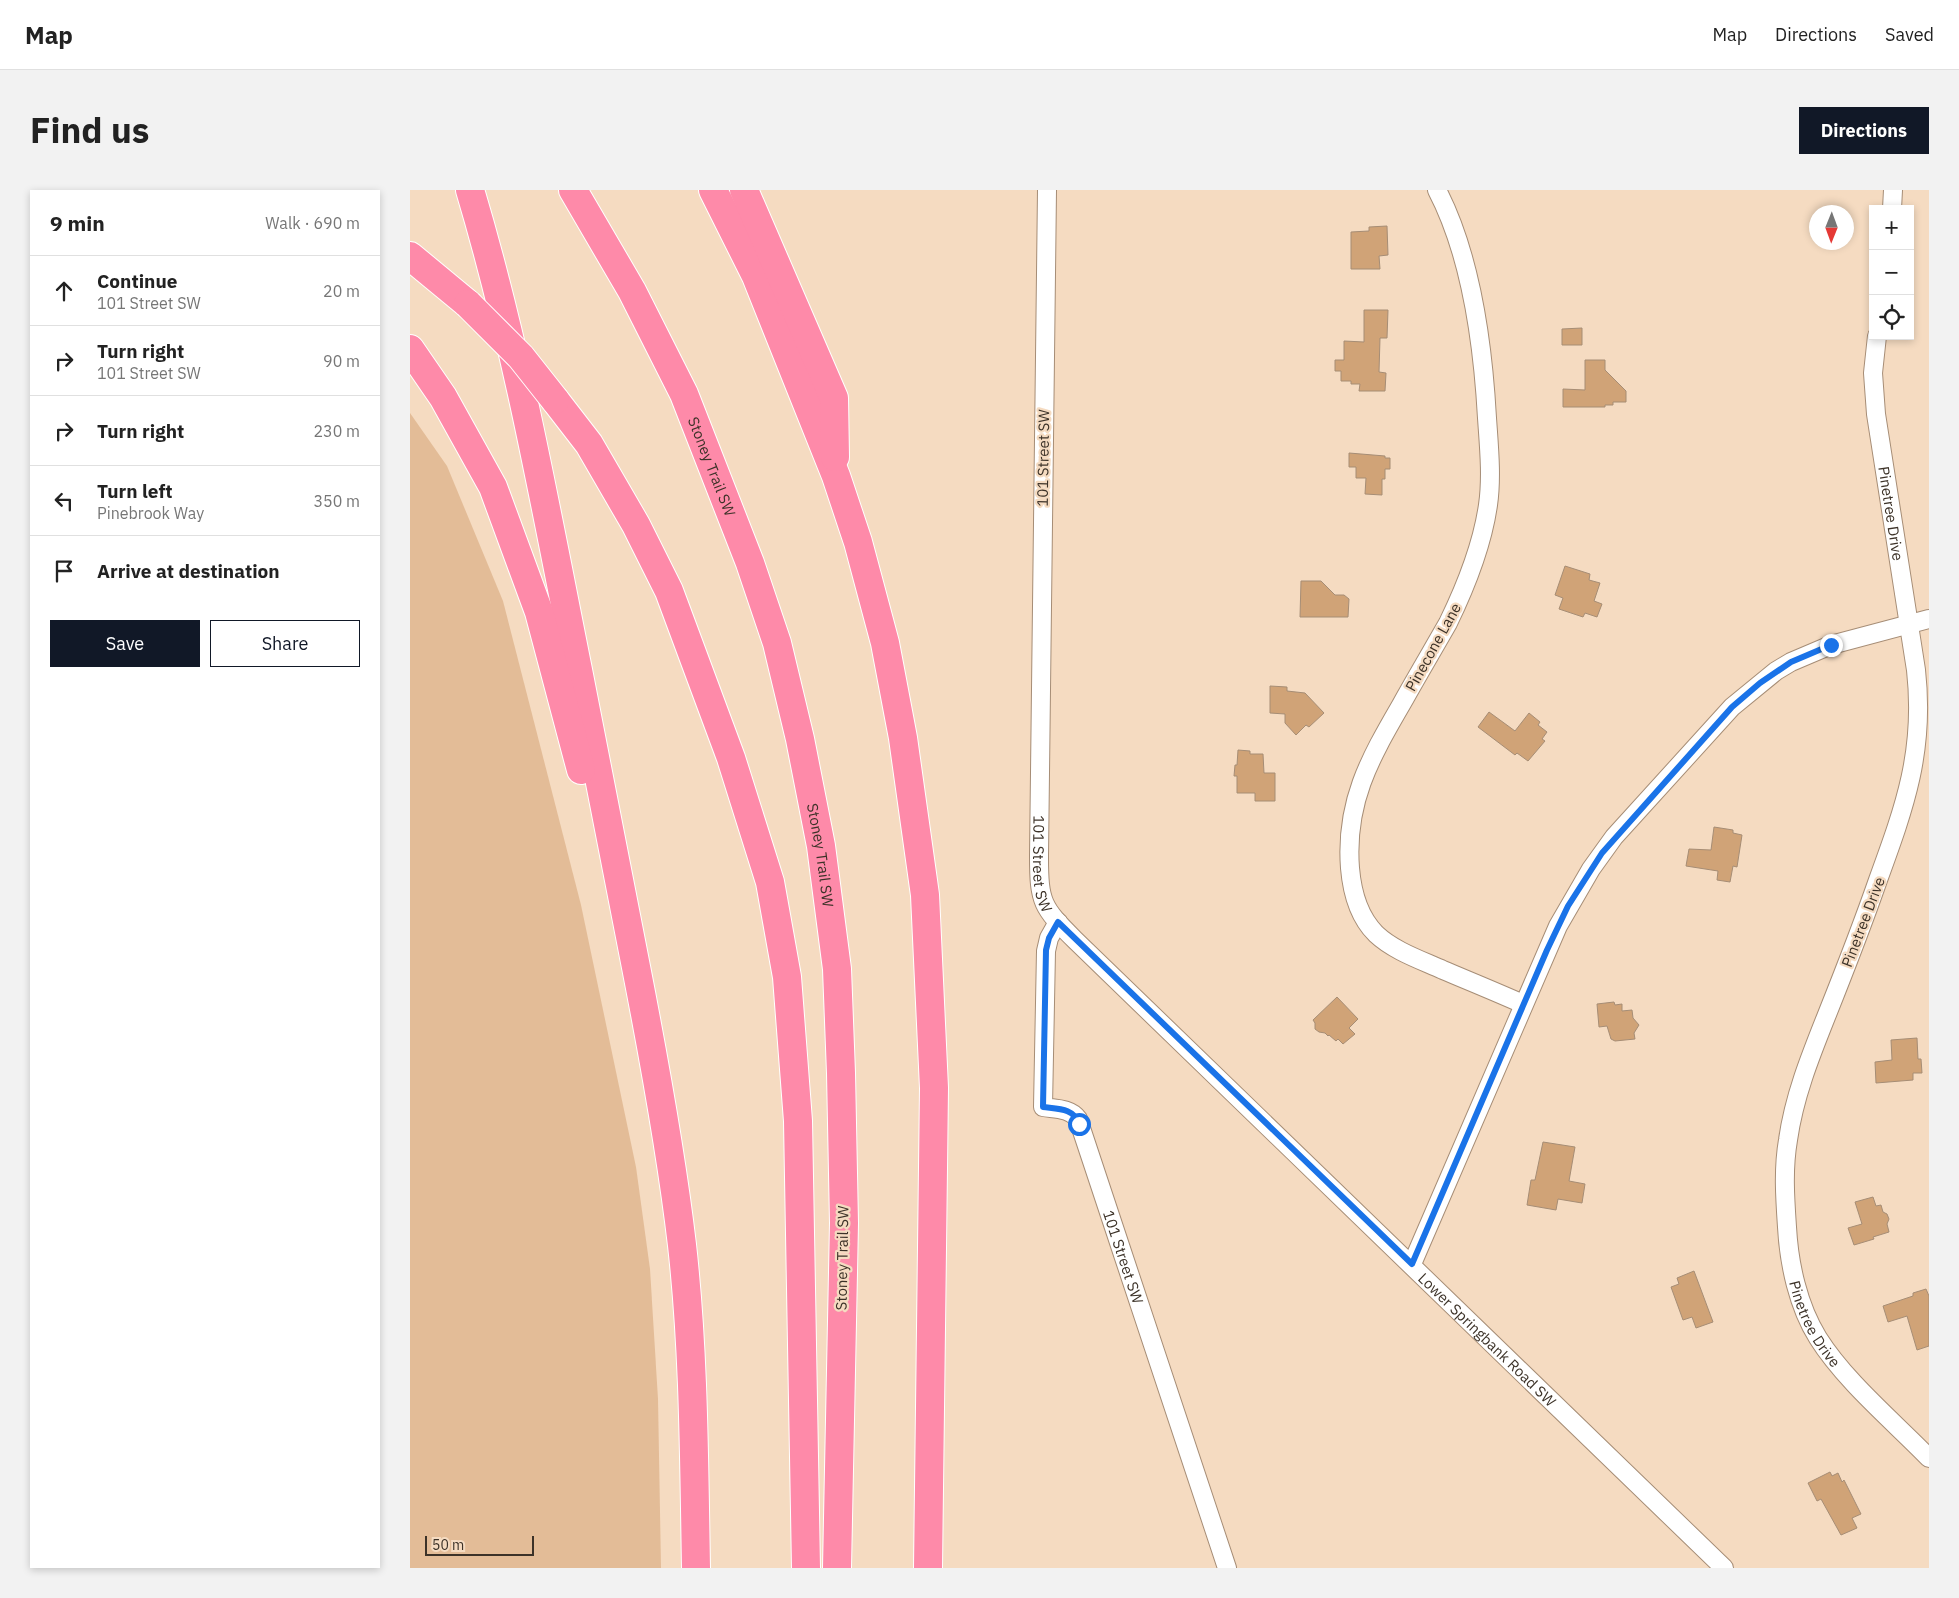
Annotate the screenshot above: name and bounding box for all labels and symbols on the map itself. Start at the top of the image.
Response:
north arrow [1809,205,1854,250]
street label: 101 Street SW [1033,409,1053,507]
street label: Stoney Trail SW [684,414,740,519]
street label: Pinetree Drive [1875,465,1908,562]
street label: Pinecone Lane [1401,600,1465,694]
route end [1820,634,1843,657]
street label: Stoney Trail SW [803,802,838,909]
street label: 101 Street SW [1029,815,1057,916]
street label: Pinetree Drive [1837,874,1889,970]
route start [1068,1113,1091,1136]
street label: Stoney Trail SW [832,1205,852,1311]
street label: 101 Street SW [1099,1208,1148,1307]
street label: Lower Springbank Road SW [1415,1268,1561,1411]
street label: Pinetree Drive [1786,1278,1845,1371]
scale bar [425,1533,534,1556]

